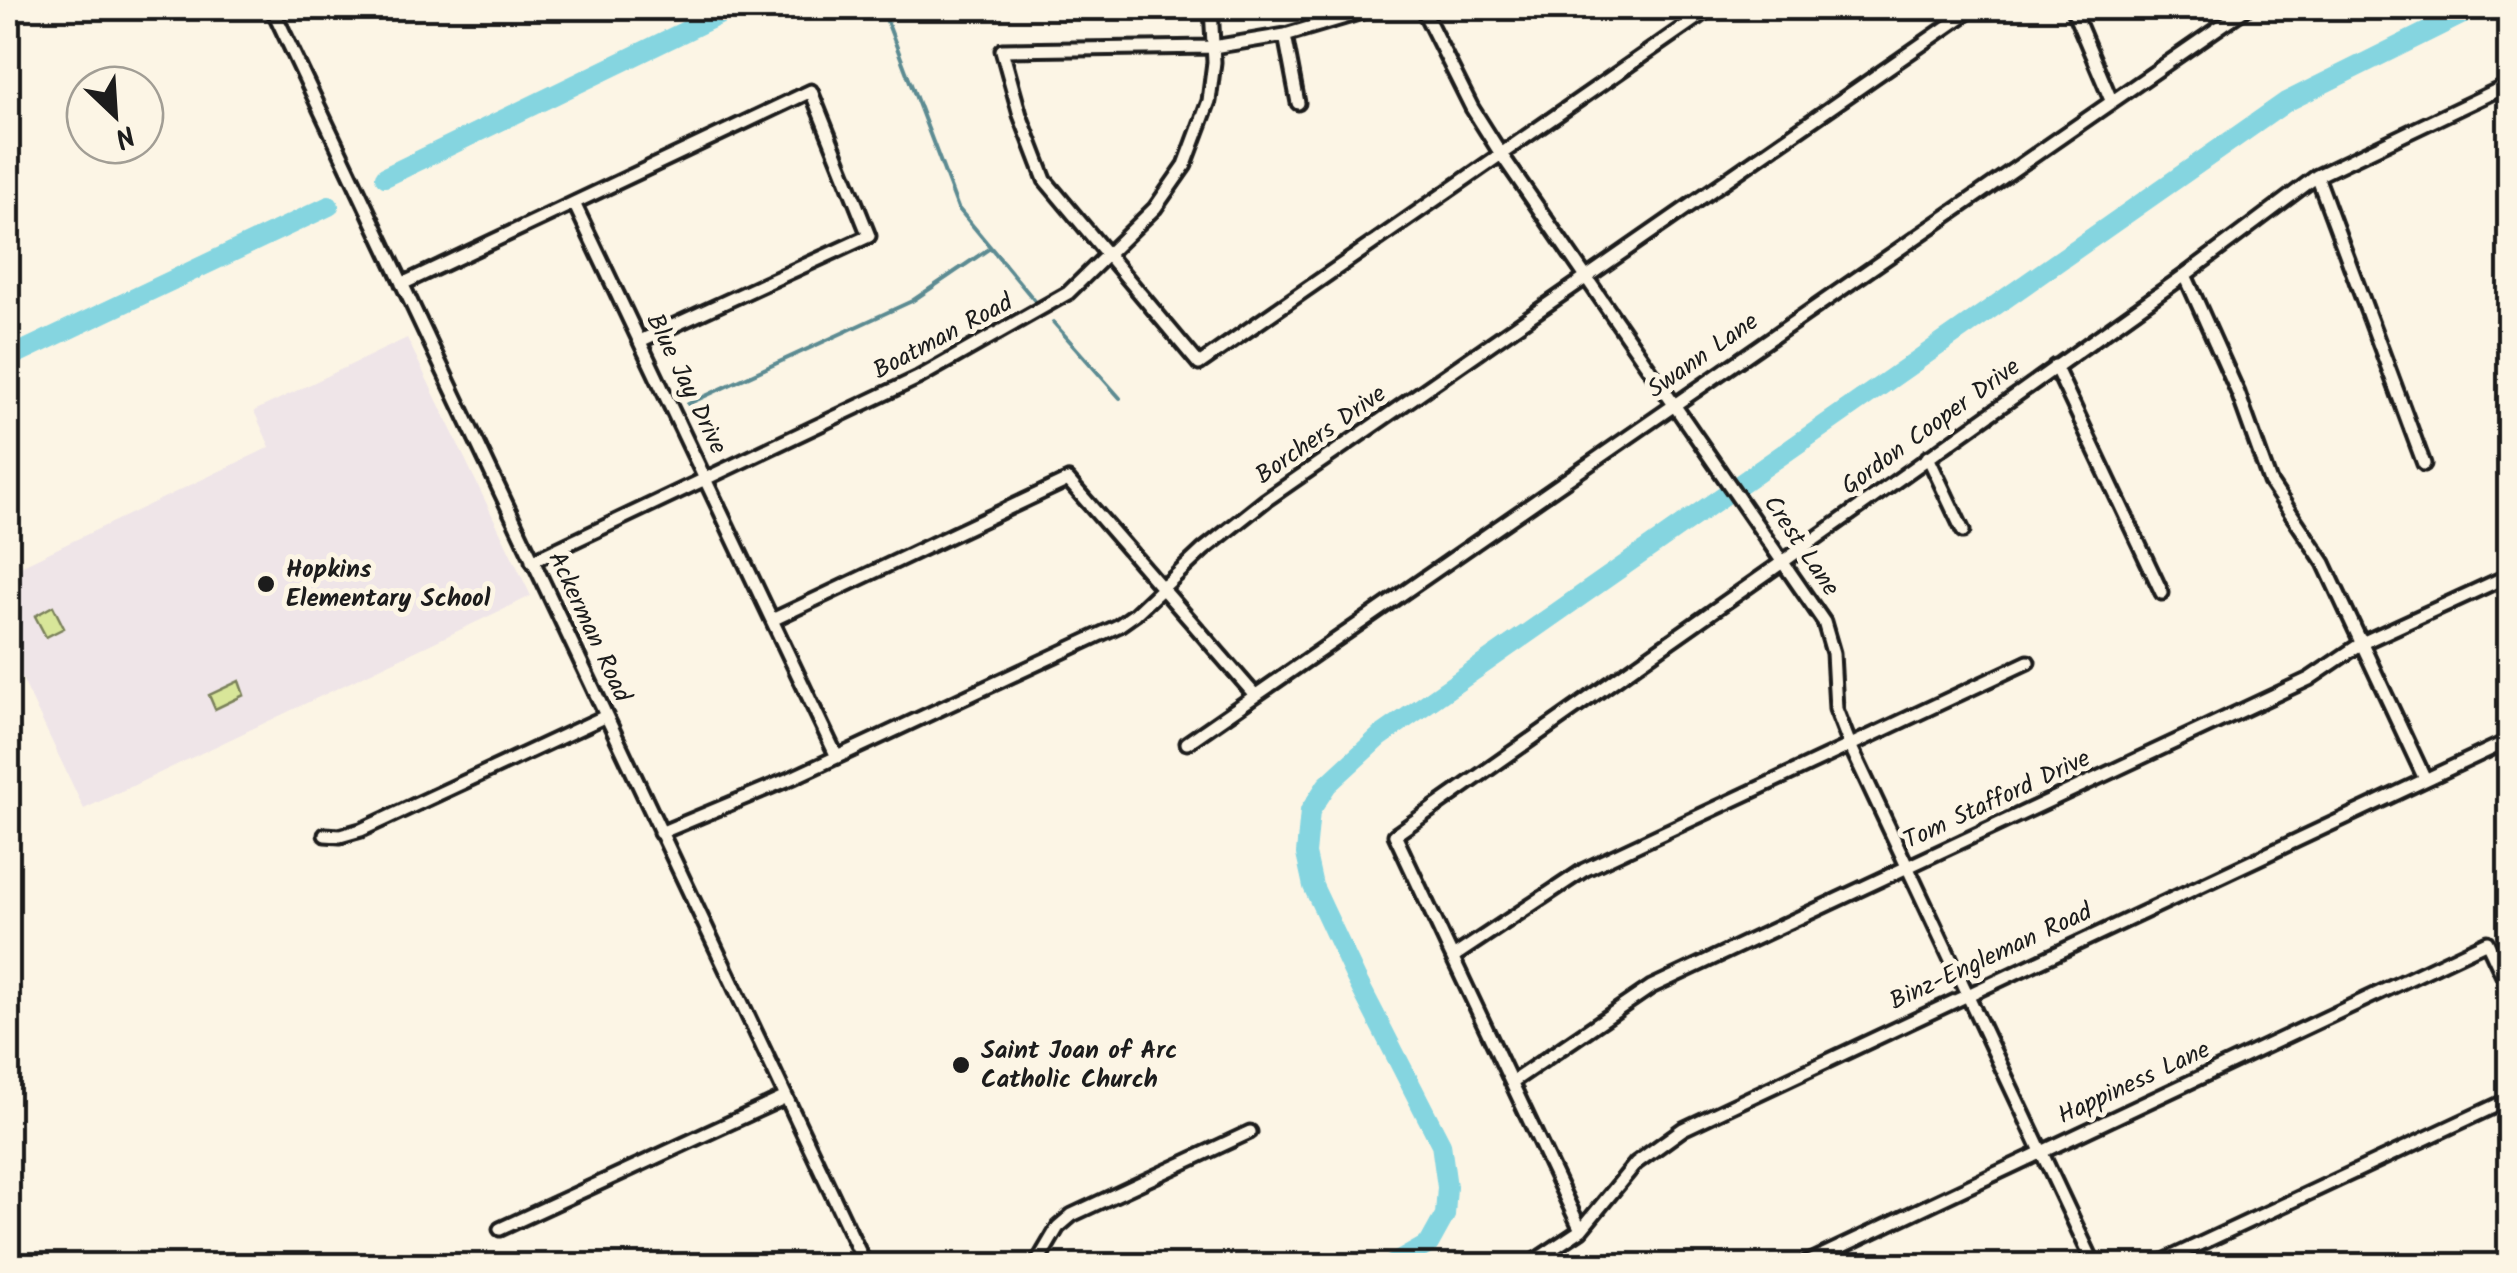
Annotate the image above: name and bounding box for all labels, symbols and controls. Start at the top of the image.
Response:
north arrow [65,65,165,165]
text: N [107,111,142,160]
street label: Boatman Road [866,283,1022,391]
street label: Swann Lane [1639,303,1767,409]
street label: Blue Jay Drive [635,307,737,461]
street label: Gordon Cooper Drive [1833,348,2029,506]
street label: Borchers Drive [1247,375,1395,495]
street label: Crest Lane [1752,487,1850,605]
street label: Ackerman Road [536,545,642,711]
place label: Hopkins Elementary School [286,550,491,619]
marker: Hopkins Elementary School [255,573,277,595]
street label: Tom Stafford Drive [1897,739,2097,861]
street label: Binz-Engleman Road [1883,892,2101,1022]
street label: Happiness Lane [2051,1030,2217,1136]
place label: Saint Joan of Arc Catholic Church [981,1031,1178,1100]
marker: Saint Joan of Arc Catholic Church [950,1054,972,1076]

